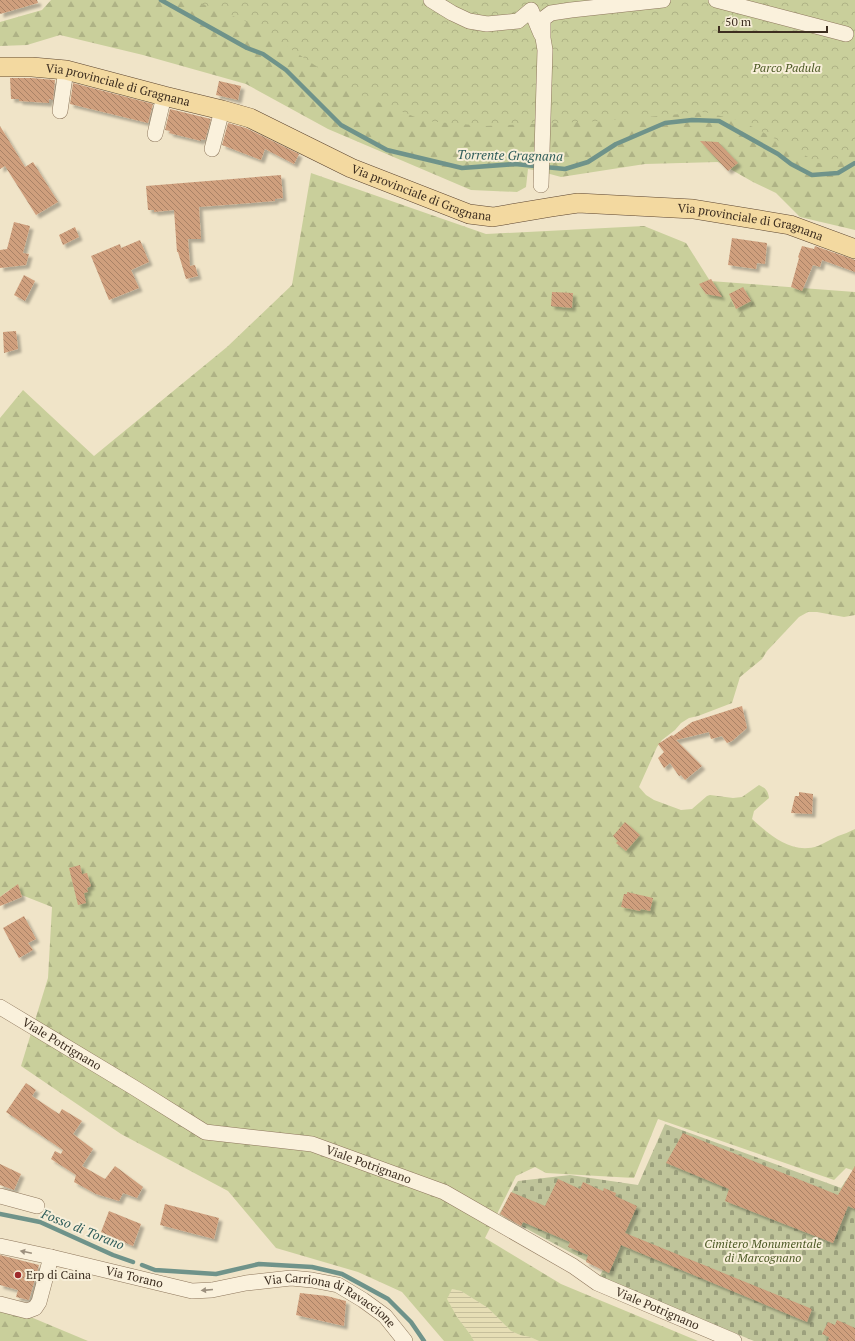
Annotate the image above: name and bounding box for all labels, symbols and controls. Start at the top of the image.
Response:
scale bar [719,8,827,34]
text: 50 m [725,14,752,29]
street label: Via provinciale di Gragnana [45,60,192,109]
park label: Parco Padula [752,60,821,75]
water label: Torrente Gragnana [457,145,563,165]
street label: Via provinciale di Gragnana [349,161,492,224]
street label: Via provinciale di Gragnana [677,200,825,244]
street label: Viale Potrignano [20,1014,105,1073]
street label: Viale Potrignano [324,1142,414,1187]
water label: Fosso di Torano [38,1204,127,1254]
park label: Cimitero Monumentale di Marcognano [704,1236,822,1265]
one-way arrow [20,1249,32,1255]
street label: Via Torano [104,1262,165,1291]
place label: Erp di Caina [26,1267,91,1282]
marker: Erp di Caina [13,1270,23,1280]
street label: Via Carriona di Ravaccione [263,1270,399,1330]
street label: Viale Potrignano [613,1284,702,1333]
one-way arrow [201,1287,213,1294]

